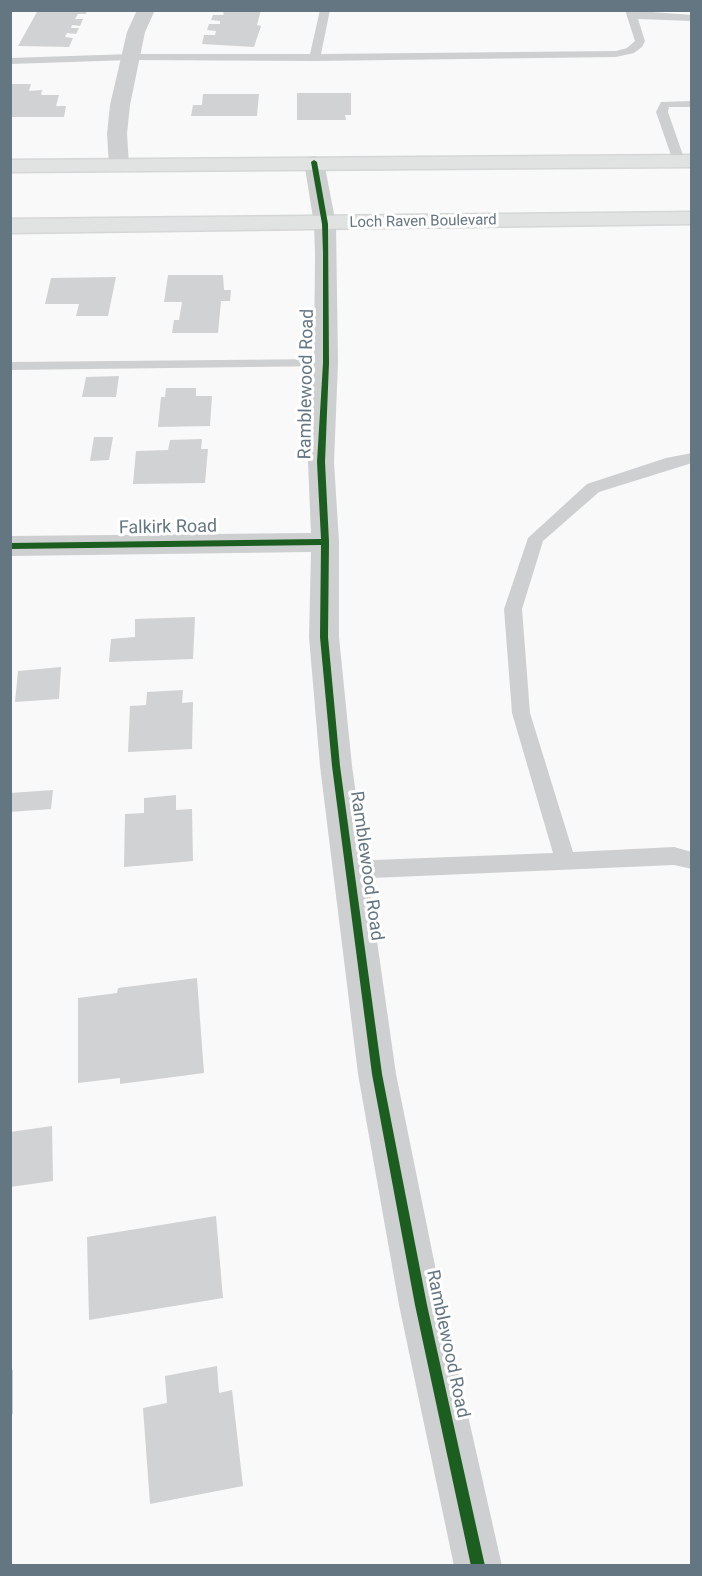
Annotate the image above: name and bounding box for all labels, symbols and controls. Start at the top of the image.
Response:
street label: Loch Raven Boulevard [349,212,497,232]
street label: Ramblewood Road [295,308,319,460]
street label: Falkirk Road [119,516,217,540]
street label: Ramblewood Road [345,790,387,942]
street label: Ramblewood Road [421,1268,473,1420]

